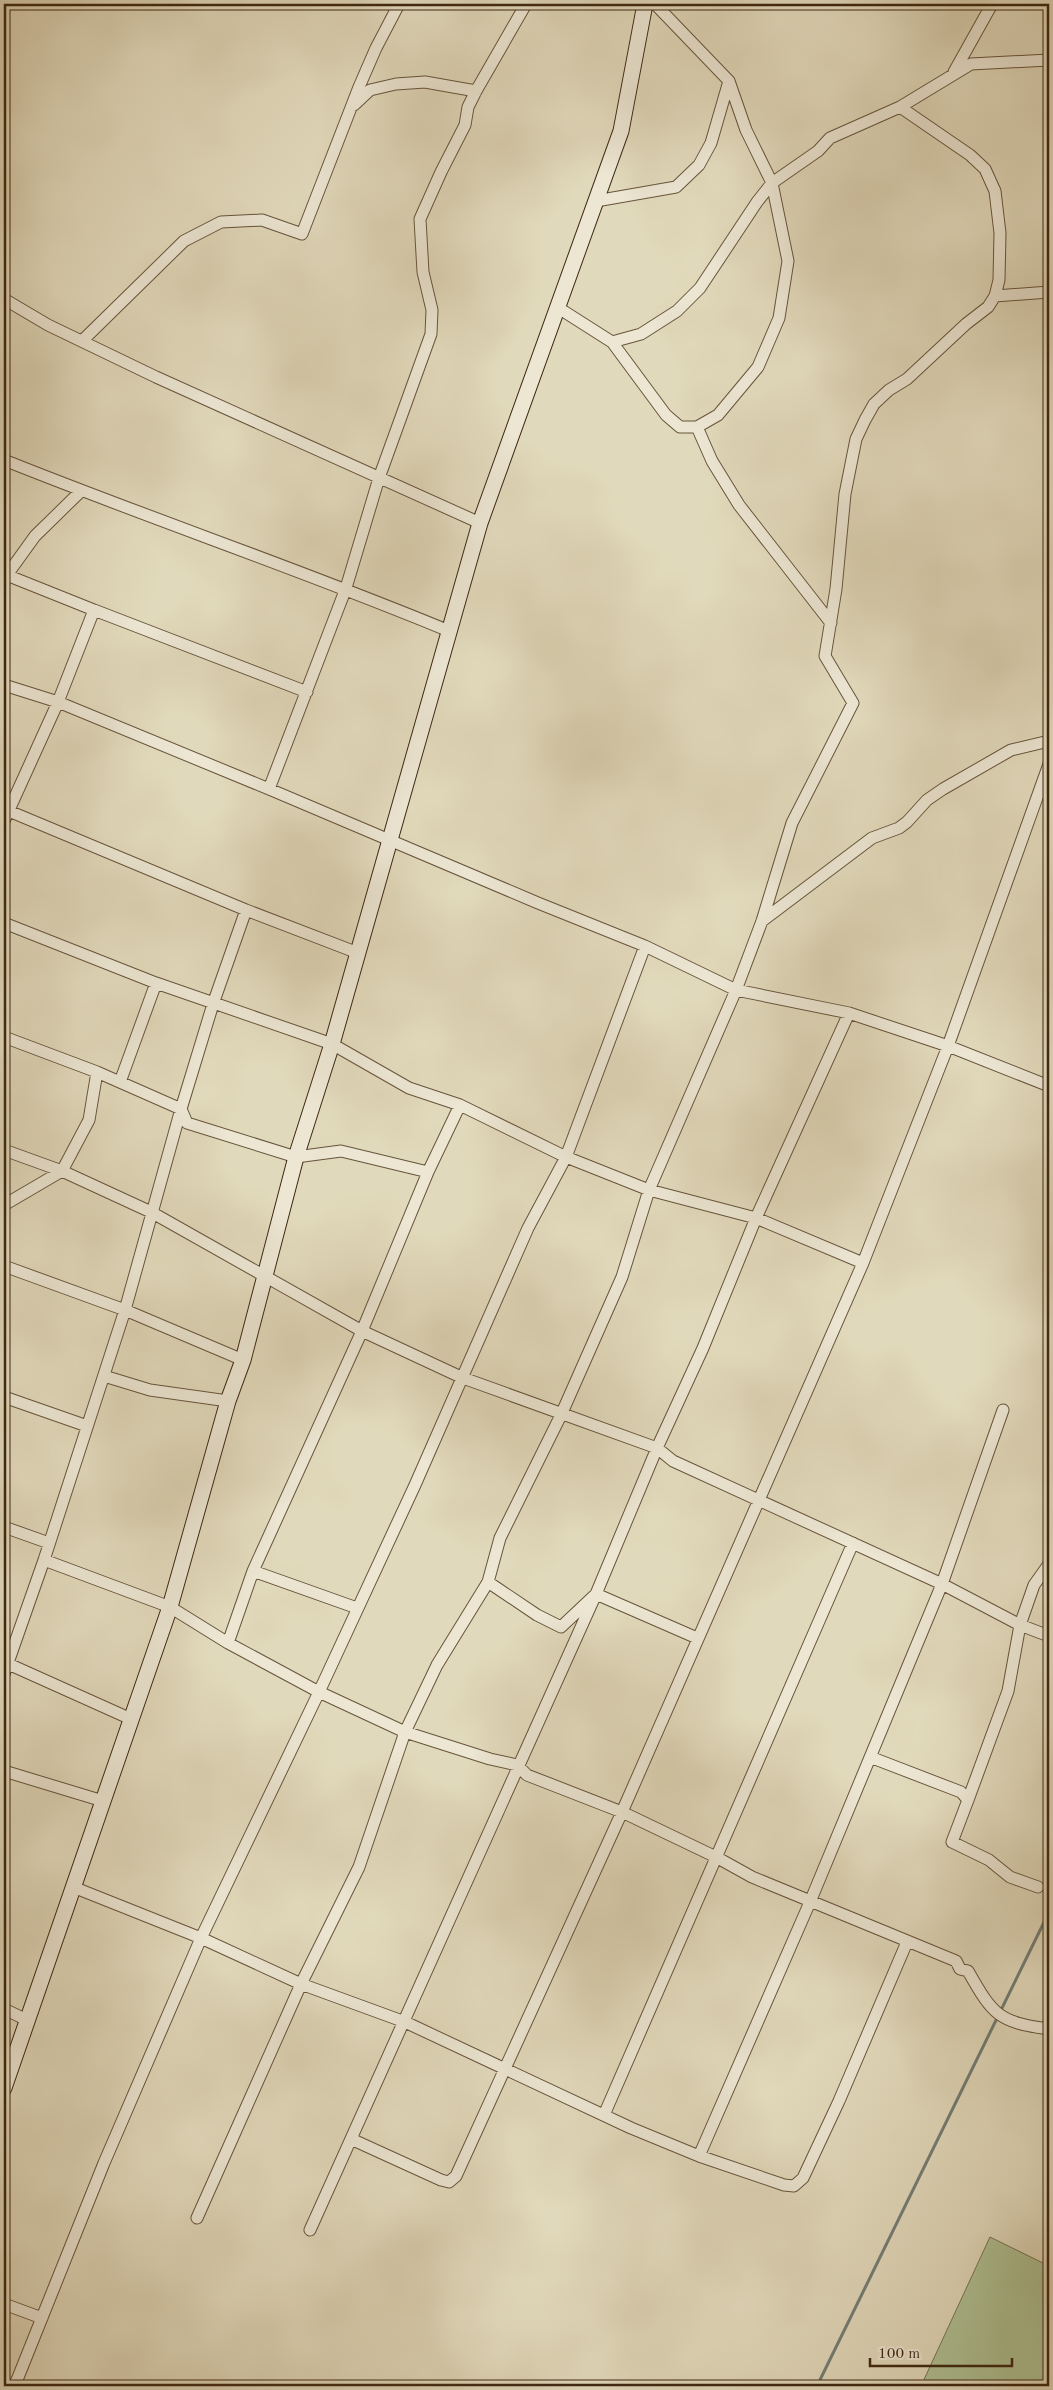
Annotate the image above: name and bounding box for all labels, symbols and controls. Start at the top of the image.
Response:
scale bar [870,2335,1013,2367]
text: 100 m [878,2347,920,2362]

